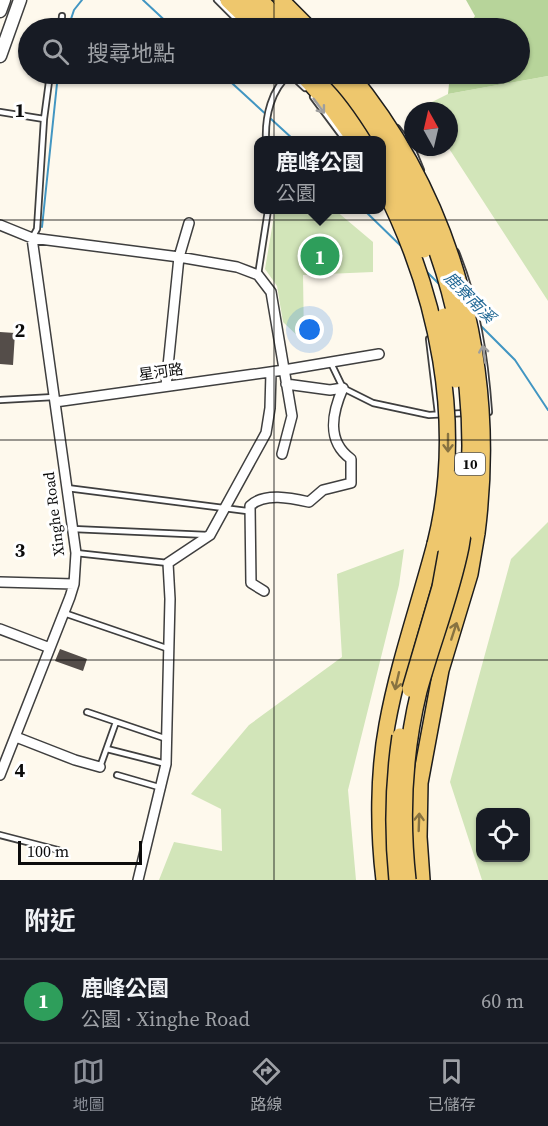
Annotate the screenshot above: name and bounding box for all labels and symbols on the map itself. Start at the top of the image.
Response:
text: 1 [15,96,25,124]
one-way arrow [313,97,325,113]
north arrow [404,102,458,156]
pin: 1 [300,234,340,278]
water label: 鹿寮南溪 [440,267,502,329]
your location [295,315,324,344]
text: 2 [15,316,26,344]
one-way arrow [478,344,489,364]
street label: 星河路 [137,358,185,385]
one-way arrow [442,433,454,453]
road number: 10 [455,453,485,475]
street label: Xinghe Road [38,470,69,558]
text: 3 [15,536,26,564]
one-way arrow [449,622,460,641]
one-way arrow [390,672,402,691]
text: 4 [15,756,26,784]
one-way arrow [413,812,425,832]
scale bar [18,838,142,866]

